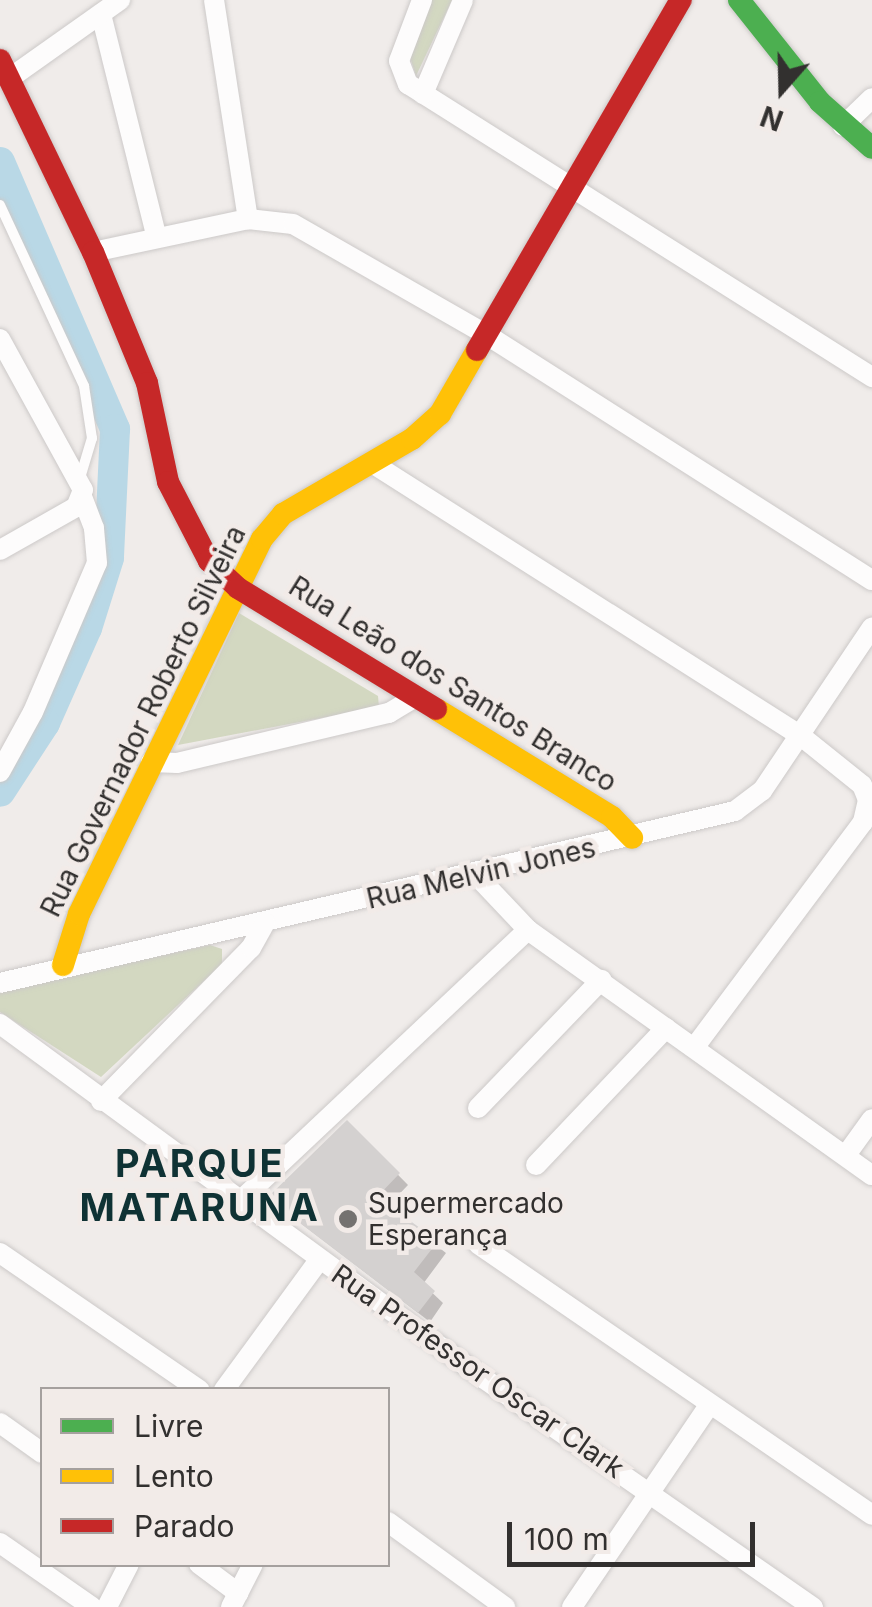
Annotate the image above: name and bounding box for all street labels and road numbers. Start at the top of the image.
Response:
street label: Rua Governador Roberto Silveira [33,520,253,922]
street label: Rua Leão dos Santos Branco [283,569,623,799]
street label: Rua Melvin Jones [363,830,599,916]
street label: Rua Professor Oscar Clark [325,1257,631,1485]

